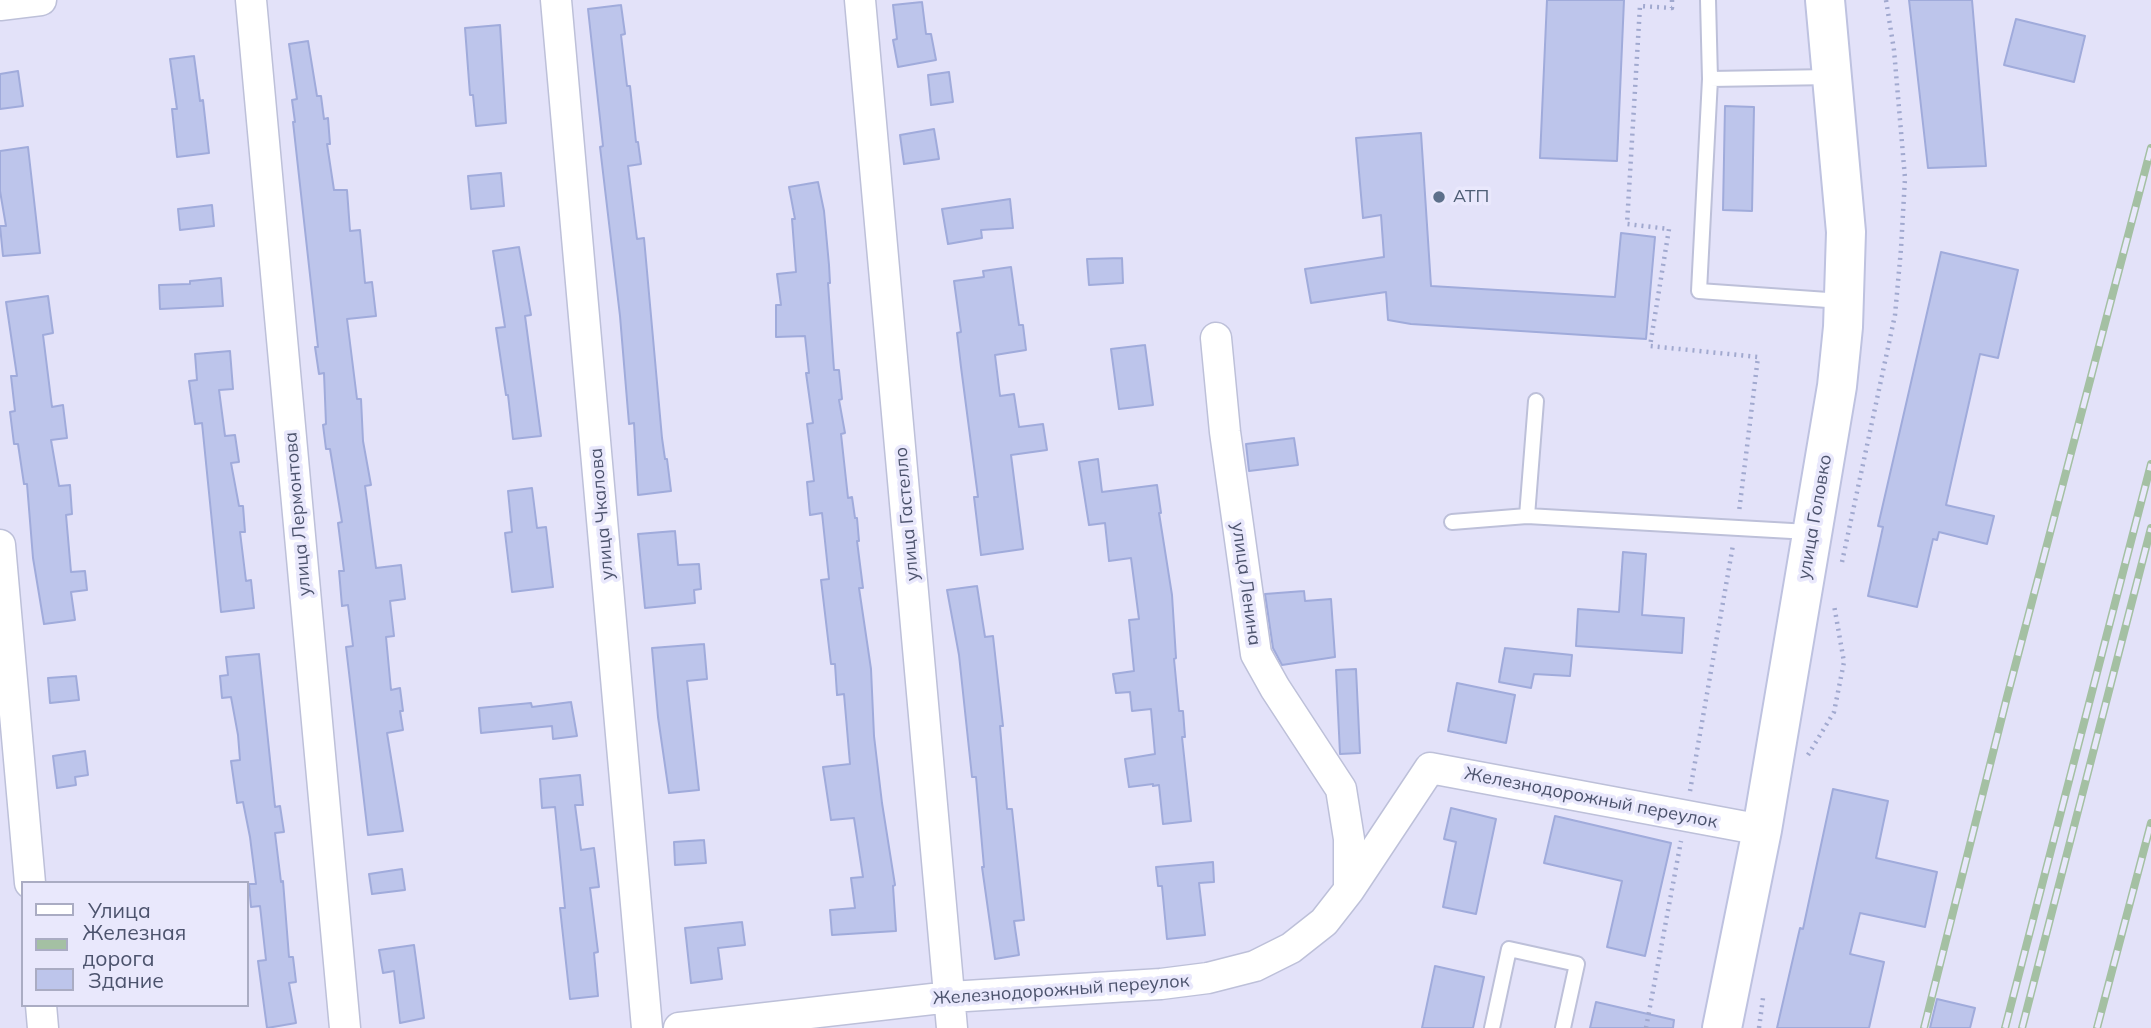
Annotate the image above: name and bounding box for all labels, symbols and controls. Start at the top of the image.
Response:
place label: АТП [1453,186,1489,208]
marker: АТП [1431,189,1447,205]
street label: улица Лермонтова [280,431,316,597]
street label: улица Гастелло [890,446,924,582]
street label: улица Чкалова [585,447,619,581]
street label: улица Головко [1793,453,1837,581]
street label: улица Ленина [1227,521,1265,647]
street label: Железнодорожный переулок [1463,763,1719,833]
legend [21,881,248,1007]
text: Улица [88,897,151,923]
text: Железная дорога [82,919,186,971]
text: Здание [88,967,164,993]
street label: Железнодорожный переулок [932,970,1190,1010]

